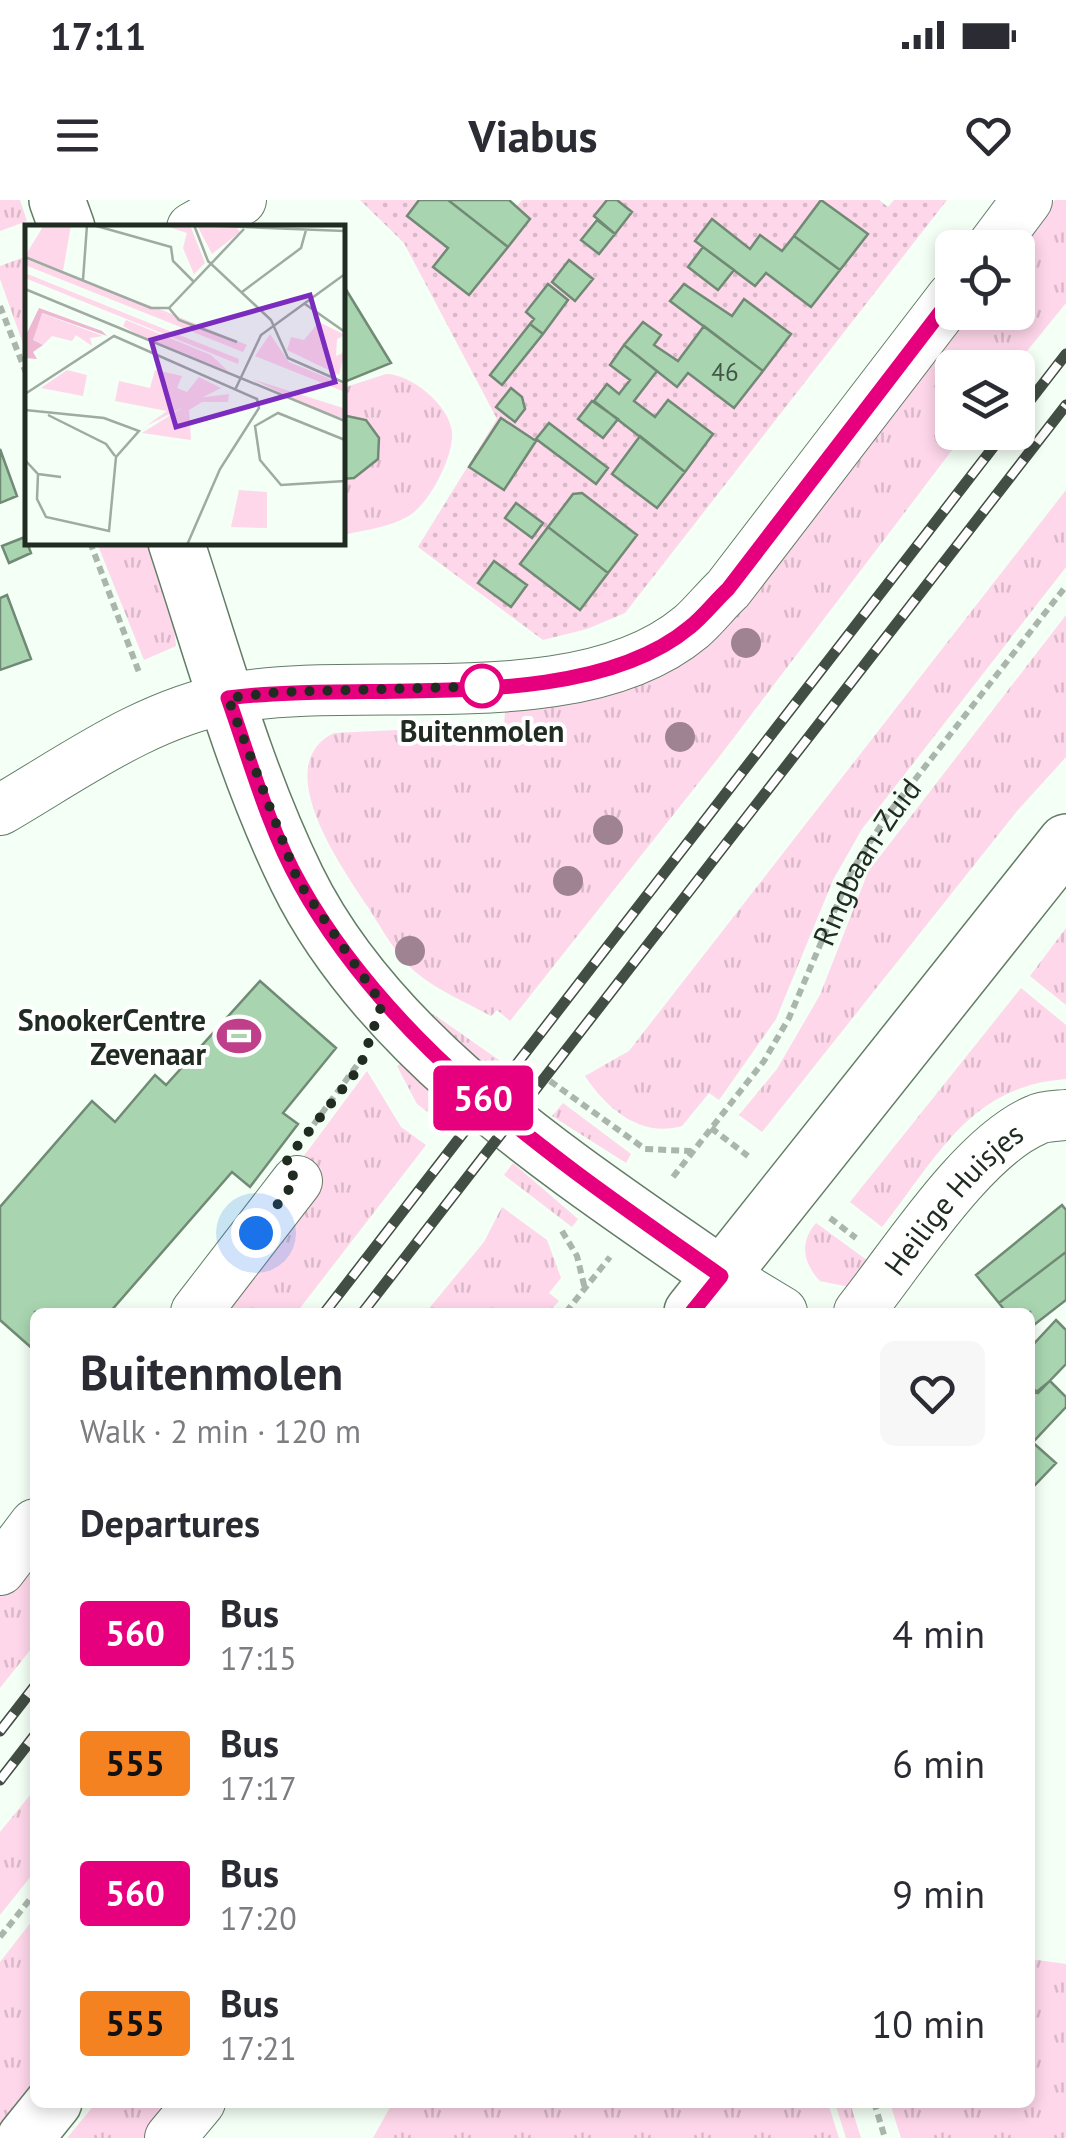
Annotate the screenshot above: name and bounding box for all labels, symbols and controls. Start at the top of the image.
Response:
text: 17:11 [50,11,146,60]
text: Viabus [469,106,597,164]
icon: menu [50,108,105,163]
icon: heart [961,108,1016,163]
inset map [25,225,345,545]
map controls [935,230,1035,450]
button: locate [935,230,1035,330]
button: layers [935,350,1035,450]
house number: 46 [711,356,739,388]
marker: Buitenmolen [461,665,503,707]
place label: Buitenmolen [400,711,564,750]
street label: Ringbaan-Zuid [803,770,929,951]
place label: SnookerCentre Zevenaar [18,1000,206,1073]
sports icon: SnookerCentre Zevenaar [215,1012,263,1060]
line badge: 560 [426,1066,540,1130]
text: 560 [453,1075,513,1121]
street label: Heilige Huisjes [874,1113,1030,1282]
your location [231,1208,281,1258]
text: Buitenmolen [80,1341,343,1403]
button: heart [880,1341,985,1446]
text: Walk · 2 min · 120 m [80,1410,361,1452]
text: Departures [80,1498,260,1547]
text: Bus [220,1588,279,1637]
text: 4 min [892,1609,985,1658]
text: 560 [105,1610,165,1656]
text: 17:15 [220,1637,297,1679]
text: Bus [220,1718,279,1767]
text: 6 min [892,1739,985,1788]
text: 555 [105,1740,165,1786]
text: 17:17 [220,1767,297,1809]
text: Bus [220,1848,279,1897]
text: 9 min [892,1869,985,1918]
text: 560 [105,1870,165,1916]
text: 17:20 [220,1897,297,1939]
text: Bus [220,1978,279,2027]
text: 10 min [872,1999,985,2048]
text: 555 [105,2000,165,2046]
text: 17:21 [220,2027,297,2069]

